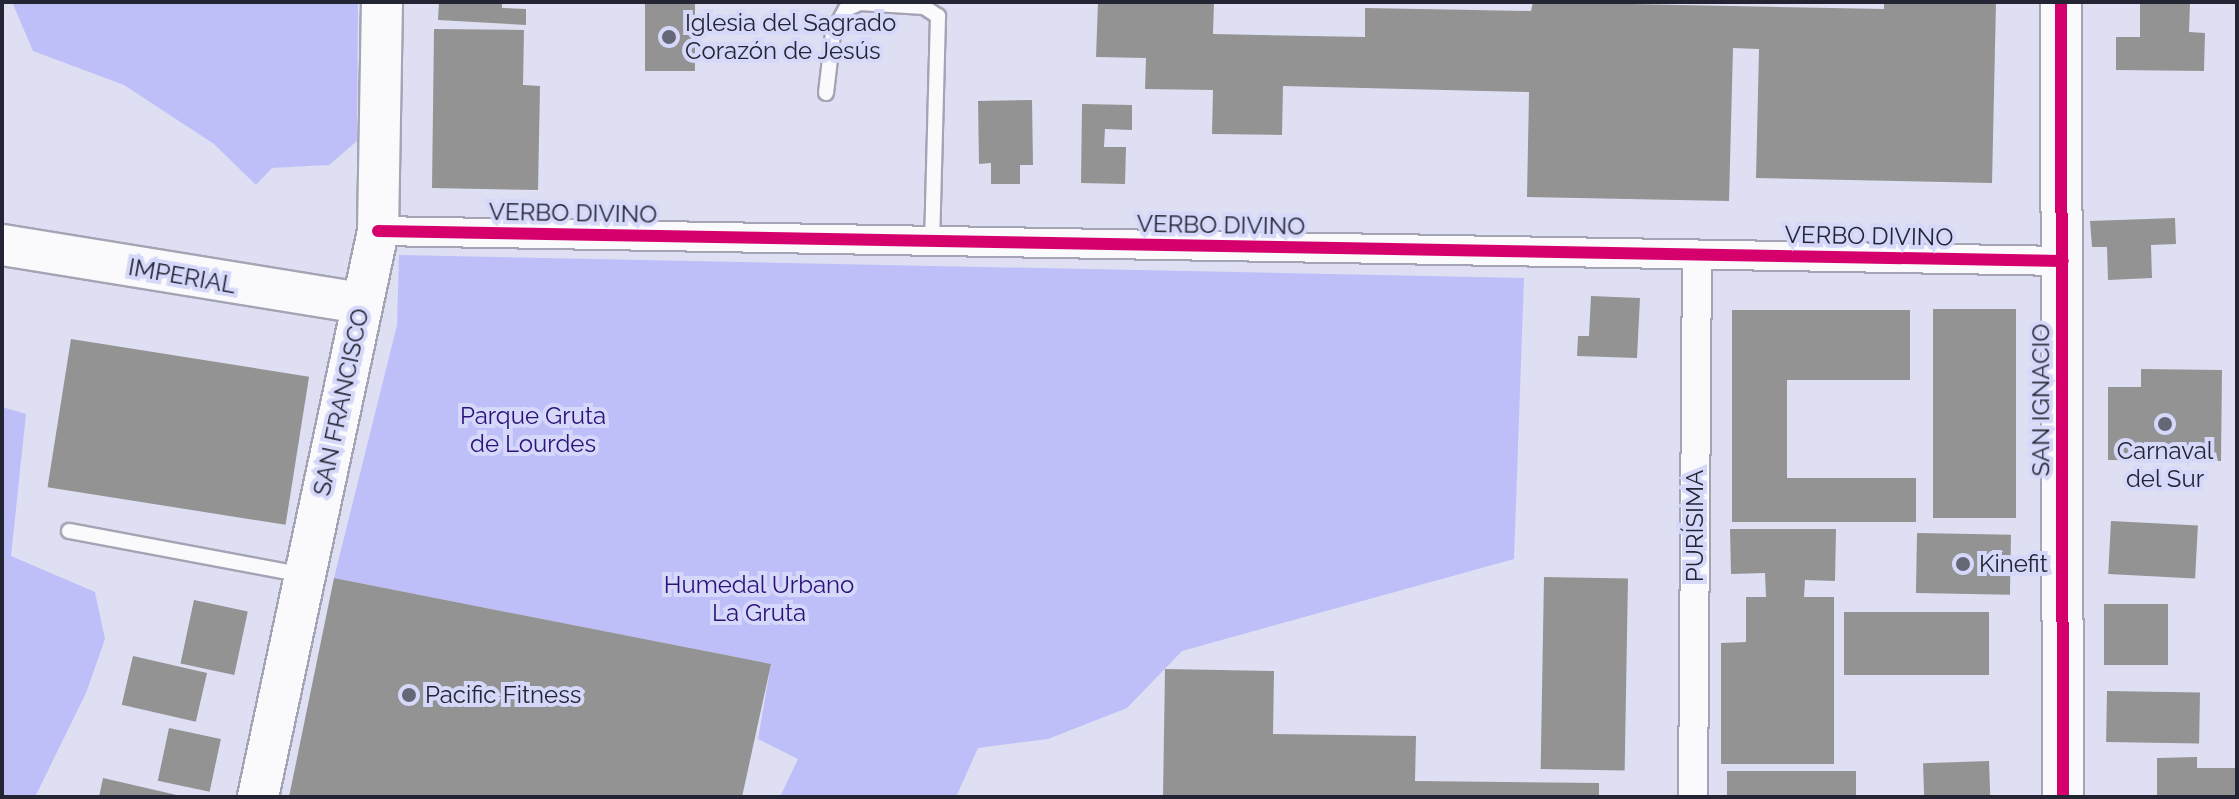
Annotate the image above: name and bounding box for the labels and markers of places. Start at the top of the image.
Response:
place label: Iglesia del Sagrado Corazón de Jesús [685,9,897,65]
marker: Iglesia del Sagrado Corazón de Jesús [660,28,678,46]
marker: Carnaval del Sur [2156,415,2174,433]
place label: Carnaval del Sur [2117,437,2213,493]
place label: Kinefit [1979,550,2048,578]
marker: Kinefit [1954,555,1972,573]
place label: Pacific Fitness [425,681,581,709]
marker: Pacific Fitness [400,686,418,704]

